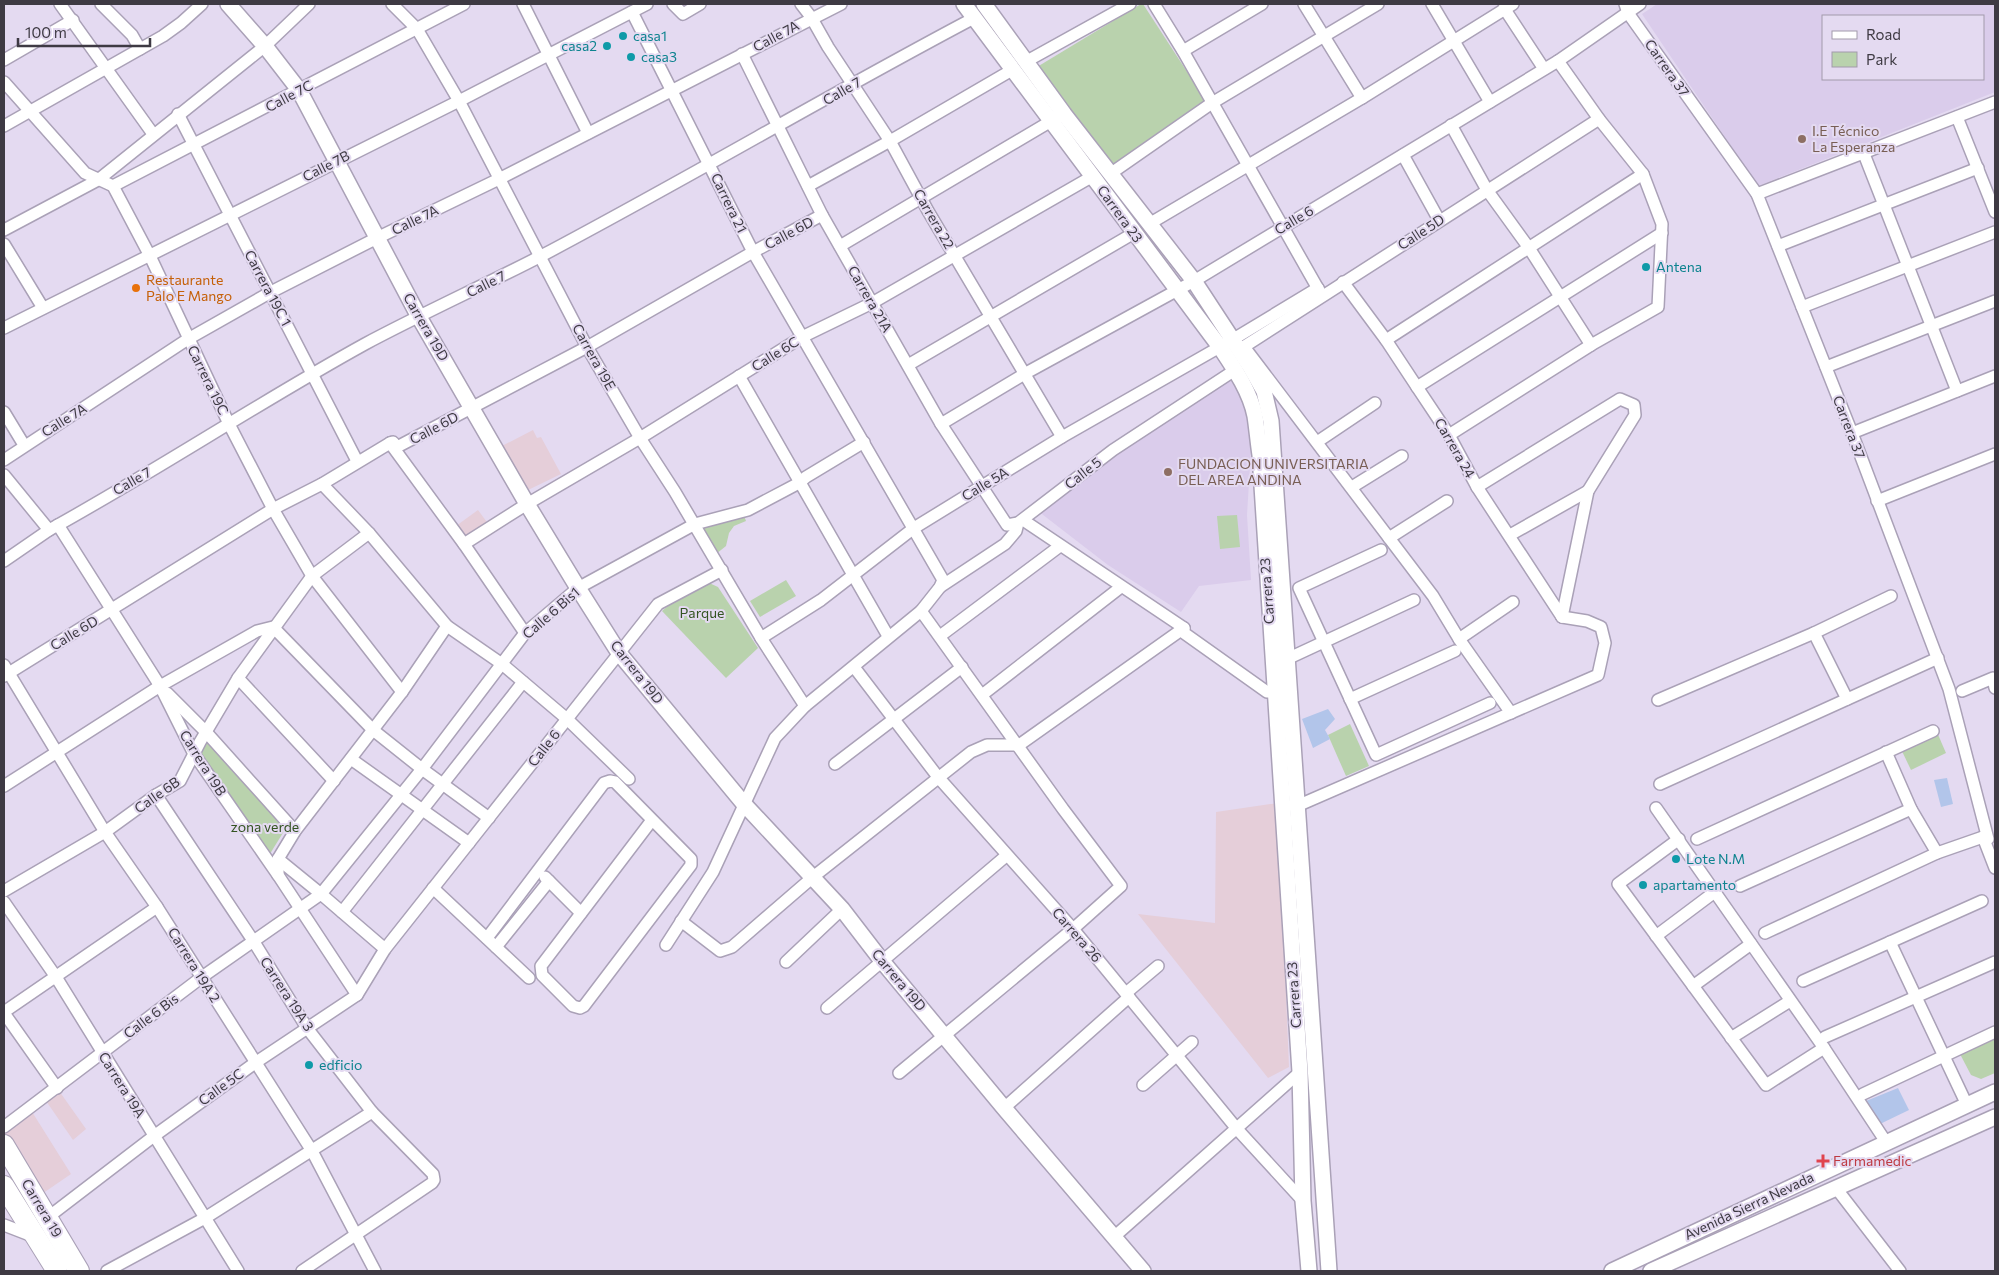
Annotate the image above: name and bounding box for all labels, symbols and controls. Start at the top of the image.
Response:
scale bar [18,15,150,47]
legend [1822,15,1984,80]
street label: Calle 7A [750,16,802,55]
text: 100 m [25,23,67,41]
text: Road [1866,25,1901,43]
place label: casa1 [633,27,667,44]
marker: casa1 [617,30,629,42]
street label: Carrera 37 [1642,36,1693,100]
place label: casa2 [561,37,597,54]
marker: casa2 [601,40,613,52]
place label: casa3 [641,48,677,65]
text: Park [1866,50,1897,68]
marker: casa3 [625,51,637,63]
street label: Calle 7 [820,73,864,108]
street label: Calle 7C [262,76,315,115]
place label: I.E Técnico La Esperanza [1812,122,1895,155]
marker: I.E Técnico La Esperanza [1796,133,1808,145]
street label: Calle 7B [299,147,352,185]
street label: Carrera 21 [708,170,751,235]
street label: Carrera 23 [1094,182,1147,246]
street label: Carrera 22 [911,186,958,252]
street label: Calle 7A [389,201,441,238]
street label: Calle 6 [1271,201,1316,238]
street label: Calle 5D [1394,210,1447,253]
street label: Calle 6D [761,213,816,252]
street label: Carrera 19C 1 [241,247,296,329]
place label: Antena [1656,258,1702,275]
marker: Antena [1640,261,1652,273]
street label: Carrera 21A [845,262,896,335]
street label: Calle 7 [463,267,508,301]
place label: Restaurante Palo E Mango [146,271,232,304]
marker: Restaurante Palo E Mango [130,282,142,294]
street label: Carrera 19D [400,290,453,364]
street label: Carrera 19E [569,320,620,393]
street label: Calle 6C [748,333,801,375]
street label: Carrera 19C [184,342,232,417]
street label: Carrera 37 [1830,393,1869,461]
street label: Calle 7A [38,399,90,440]
street label: Calle 6D [406,408,461,447]
street label: Carrera 24 [1431,415,1480,481]
street label: Calle 5 [1061,453,1105,492]
place label: FUNDACION UNIVERSITARIA DEL AREA ANDINA [1178,455,1369,488]
street label: Calle 7 [110,463,154,498]
street label: Calle 5A [958,463,1011,504]
marker: FUNDACION UNIVERSITARIA DEL AREA ANDINA [1162,466,1174,478]
street label: Carrera 23 [1256,557,1277,625]
street label: Calle 6 Bis1 [519,583,583,642]
park label: Parque [680,604,724,621]
street label: Calle 6D [47,612,101,653]
street label: Carrera 19D [607,637,667,707]
street label: Calle 6 [524,726,563,770]
street label: Carrera 19B [177,727,230,799]
street label: Calle 6B [131,773,183,816]
park label: zona verde [231,818,299,835]
place label: Lote N.M [1686,850,1745,867]
marker: Lote N.M [1670,853,1682,865]
place label: apartamento [1653,876,1736,893]
marker: apartamento [1637,879,1649,891]
street label: Carrera 26 [1049,904,1106,966]
street label: Carrera 19A 2 [165,924,224,1005]
street label: Carrera 19D [869,945,930,1014]
street label: Carrera 19A 3 [257,953,318,1034]
street label: Carrera 23 [1283,961,1304,1029]
street label: Calle 6 Bis [120,989,181,1042]
street label: Carrera 19A [95,1049,150,1121]
place label: edficio [319,1056,362,1073]
marker: edficio [303,1059,315,1071]
street label: Calle 5C [195,1065,247,1109]
place label: Farmamedic [1833,1152,1911,1169]
marker: Farmamedic [1817,1155,1829,1167]
street label: Avenida Sierra Nevada [1681,1168,1816,1243]
street label: Carrera 19 [18,1175,67,1240]

